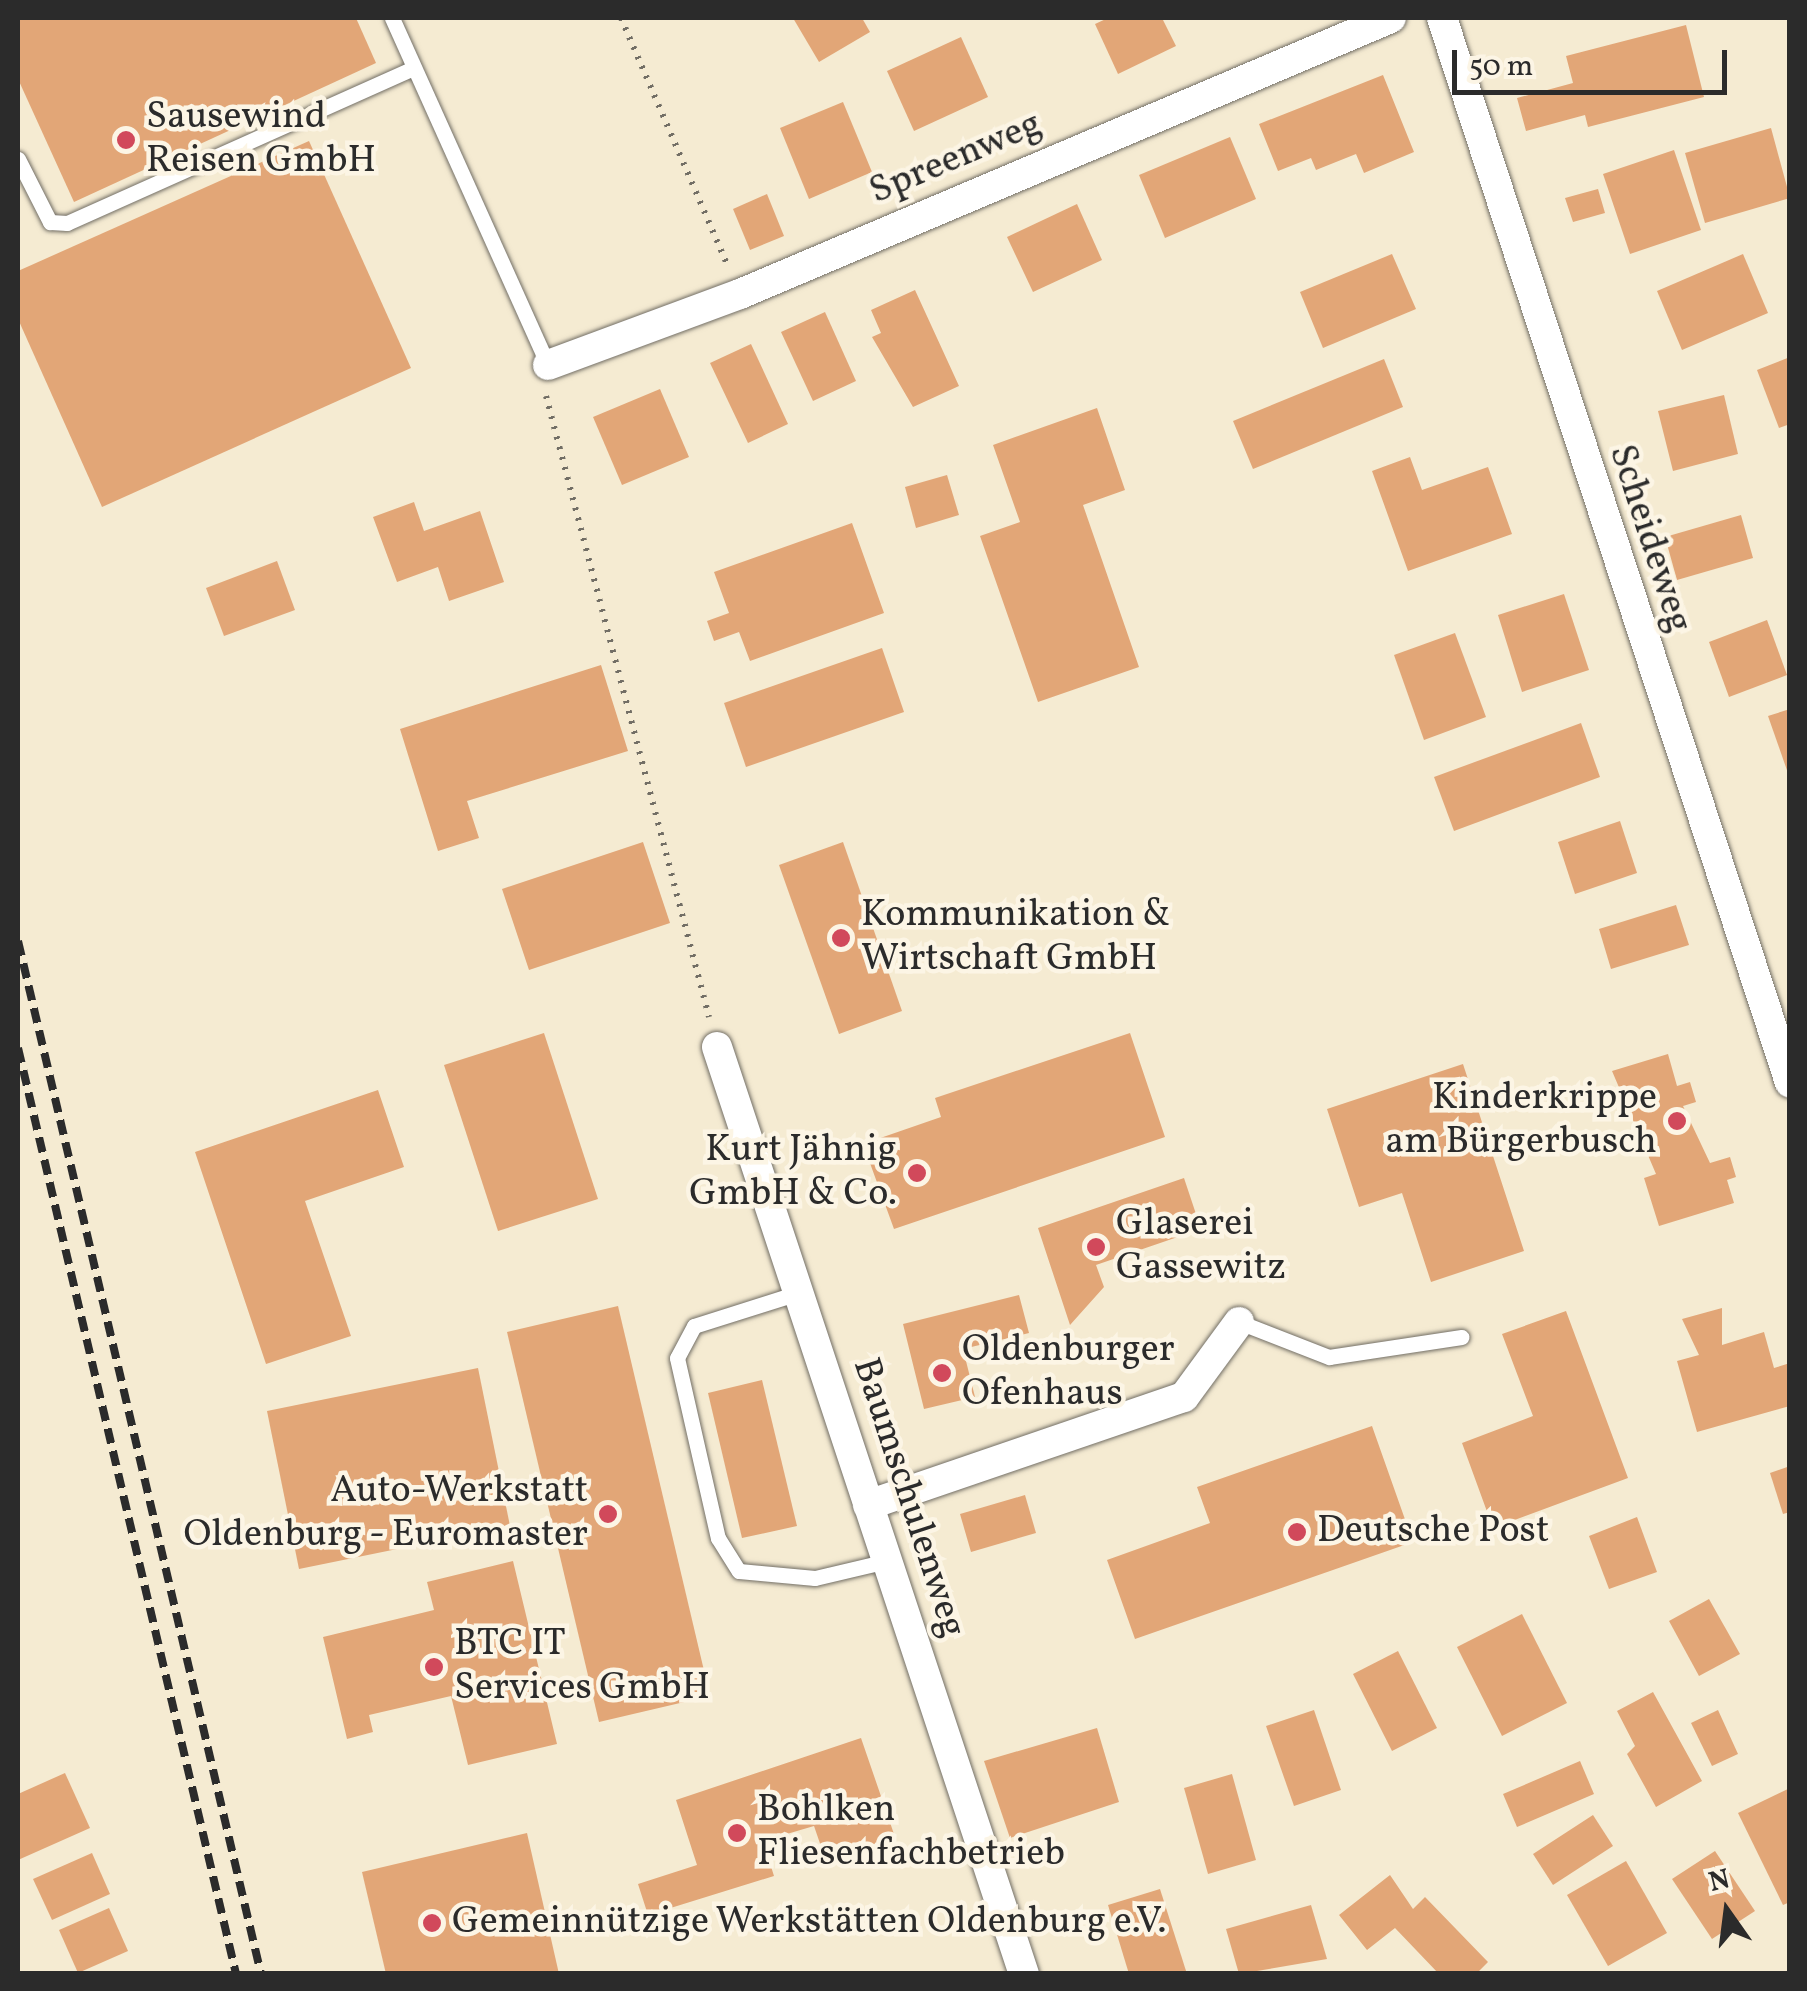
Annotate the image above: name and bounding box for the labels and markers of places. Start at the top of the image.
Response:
place label: Sausewind Reisen GmbH [146,95,376,184]
marker: Sausewind Reisen GmbH [115,129,137,151]
place label: Kommunikation & Wirtschaft GmbH [861,893,1171,982]
marker: Kommunikation & Wirtschaft GmbH [830,927,852,949]
place label: Kinderkrippe am Bürgerbusch [1385,1076,1657,1166]
marker: Kinderkrippe am Bürgerbusch [1666,1110,1688,1132]
place label: Kurt Jähnig GmbH & Co. [689,1128,897,1218]
marker: Kurt Jähnig GmbH & Co. [906,1162,928,1184]
place label: Glaserei Gassewitz [1116,1202,1286,1292]
marker: Glaserei Gassewitz [1085,1236,1107,1258]
place label: Oldenburger Ofenhaus [962,1328,1175,1418]
marker: Oldenburger Ofenhaus [931,1362,953,1384]
place label: Auto-Werkstatt Oldenburg - Euromaster [182,1469,588,1558]
marker: Auto-Werkstatt Oldenburg - Euromaster [597,1503,619,1525]
place label: Deutsche Post [1317,1509,1549,1555]
marker: Deutsche Post [1286,1521,1308,1543]
place label: BTC IT Services GmbH [454,1622,710,1712]
marker: BTC IT Services GmbH [423,1656,445,1678]
place label: Bohlken Fliesenfachbetrieb [757,1788,1065,1878]
marker: Bohlken Fliesenfachbetrieb [726,1822,748,1844]
place label: Gemeinnützige Werkstätten Oldenburg e.V. [452,1900,1168,1946]
marker: Gemeinnützige Werkstätten Oldenburg e.V. [421,1912,443,1934]

